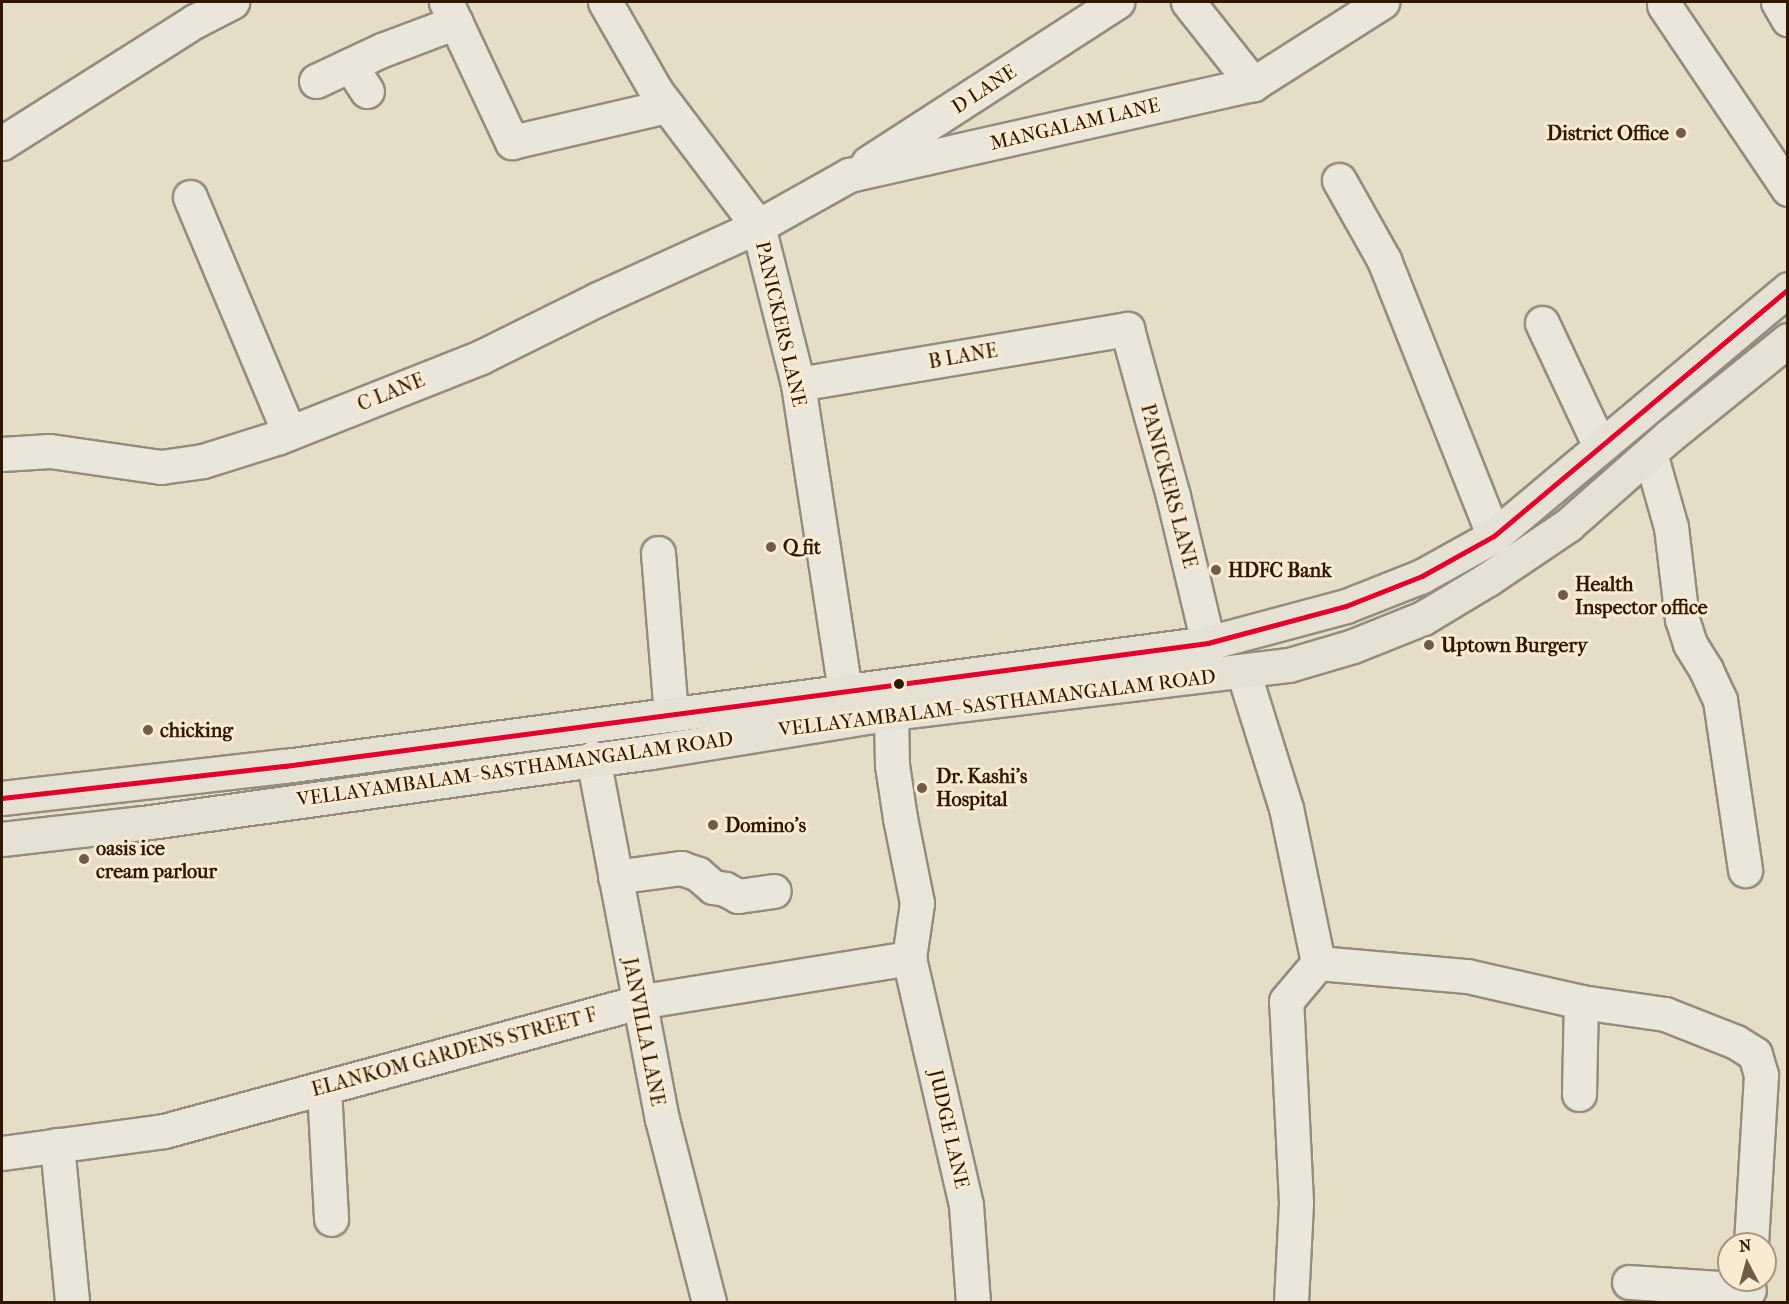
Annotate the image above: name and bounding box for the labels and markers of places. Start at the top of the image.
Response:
place label: District Office [1547,121,1669,145]
marker: District Office [1674,126,1688,140]
place label: Q fit [783,535,821,559]
marker: Q fit [764,540,778,554]
place label: HDFC Bank [1228,558,1331,582]
marker: HDFC Bank [1209,563,1223,577]
place label: Health Inspector office [1575,572,1708,619]
marker: Health Inspector office [1556,588,1570,602]
place label: Uptown Burgery [1441,633,1588,657]
marker: Uptown Burgery [1422,638,1436,652]
unlabelled marker [893,678,905,690]
place label: chicking [160,718,233,742]
marker: chicking [141,723,155,737]
place label: Dr. Kashi's Hospital [936,765,1027,812]
marker: Dr. Kashi's Hospital [913,779,931,797]
place label: Domino's [725,813,806,837]
marker: Domino's [706,818,720,832]
place label: oasis ice cream parlour [96,836,217,883]
marker: oasis ice cream parlour [77,852,91,866]

